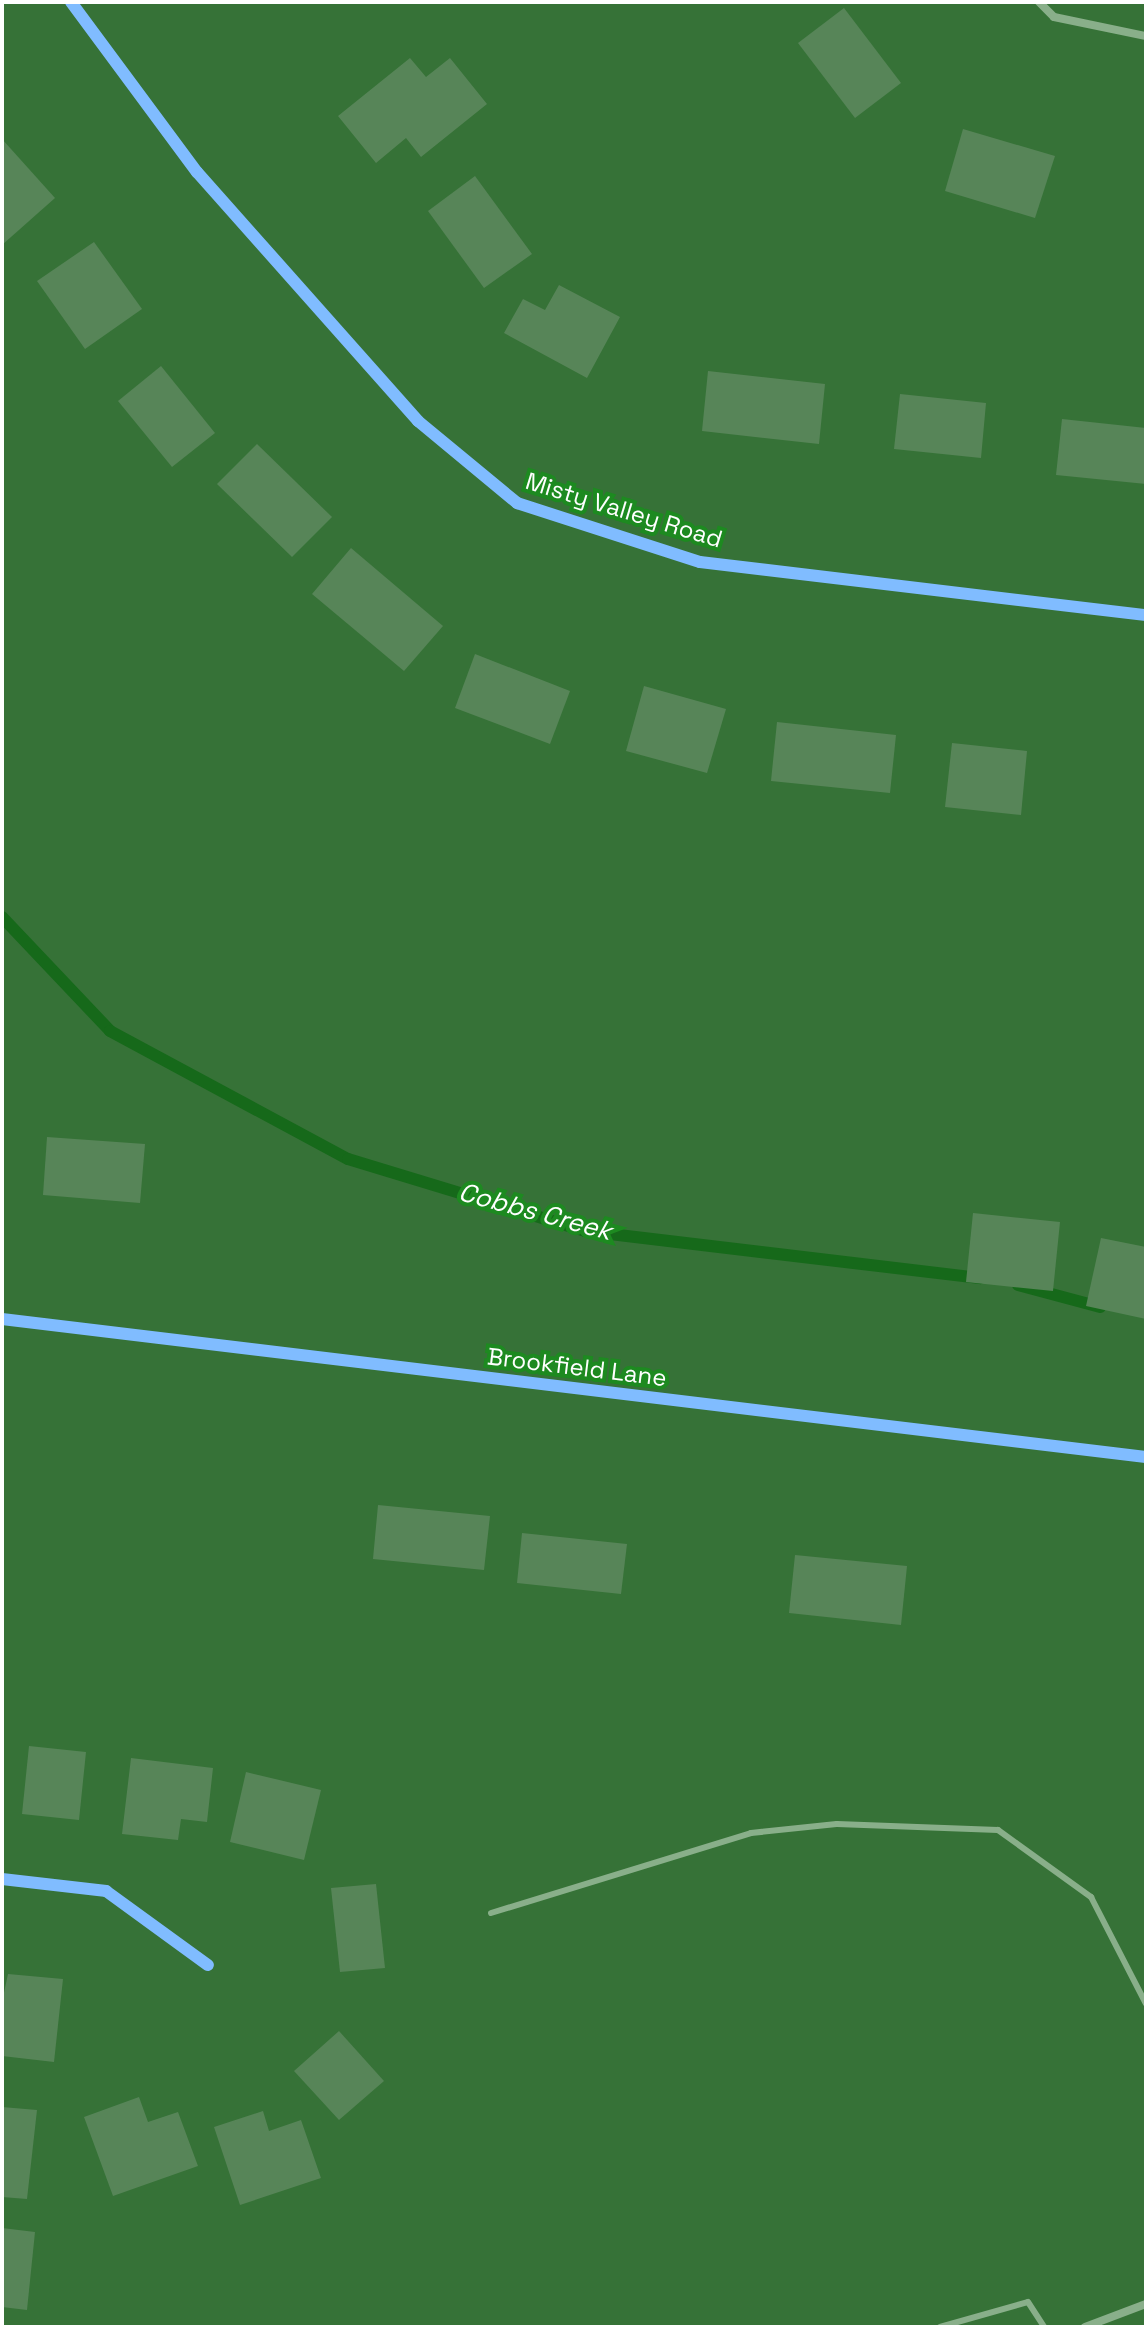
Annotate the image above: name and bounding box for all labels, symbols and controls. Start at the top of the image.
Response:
street label: Misty Valley Road [522,466,726,554]
water label: Cobbs Creek [455,1177,615,1247]
street label: Brookfield Lane [486,1342,668,1392]

